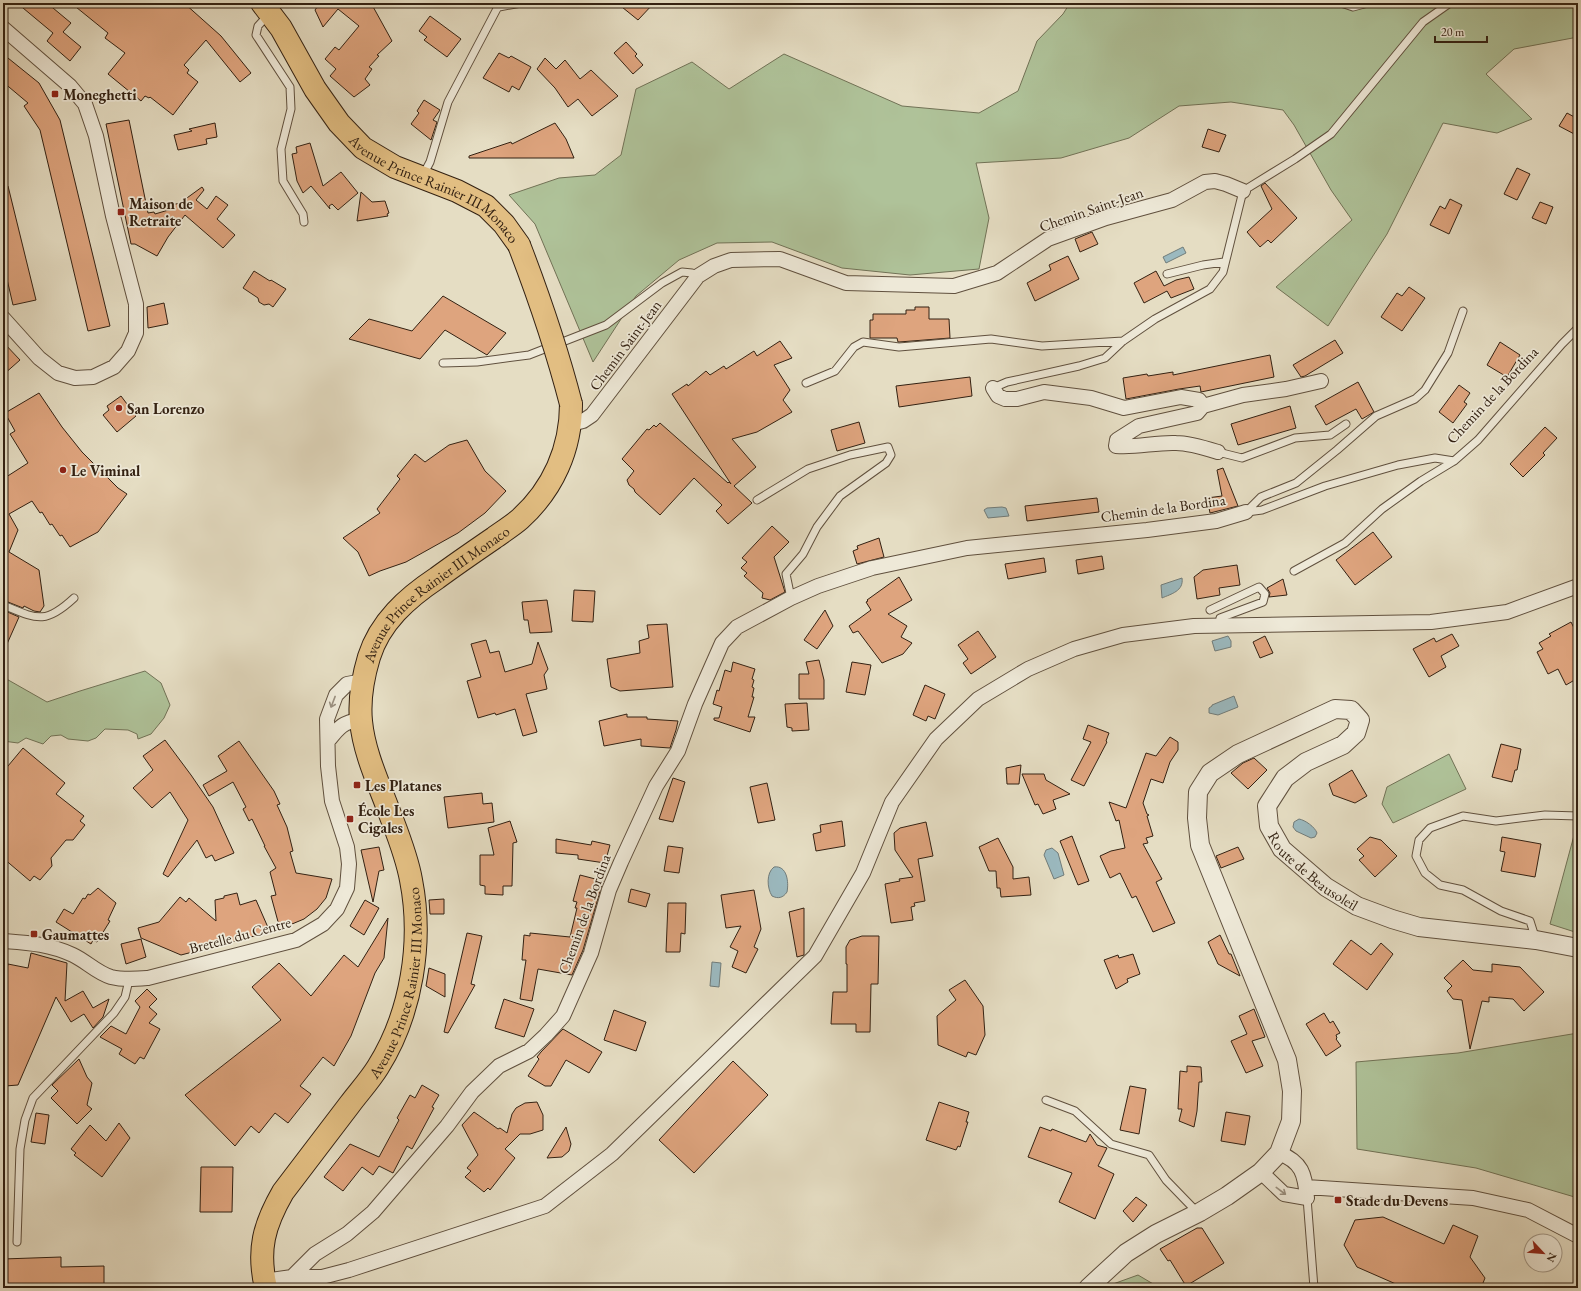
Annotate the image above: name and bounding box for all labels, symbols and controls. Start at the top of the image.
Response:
scale bar [1435,18,1487,44]
text: 20 m [1441,24,1465,40]
place label: Moneghetti [63,85,137,104]
marker: Moneghetti [50,89,60,99]
street label: Avenue Prince Rainier III Monaco [345,130,524,246]
street label: Chemin Saint-Jean [1037,182,1146,236]
place label: Maison de Retraite [129,194,193,230]
marker: Maison de Retraite [116,207,126,217]
street label: Chemin Saint-Jean [585,296,665,394]
street label: Chemin de la Bordina [1442,342,1542,448]
place label: San Lorenzo [127,399,205,418]
marker: San Lorenzo [114,403,124,413]
place label: Le Viminal [71,461,141,480]
marker: Le Viminal [58,465,68,475]
street label: Chemin de la Bordina [1099,490,1227,526]
street label: Avenue Prince Rainier III Monaco [358,521,513,666]
one-way arrow [329,696,337,708]
place label: Les Platanes [365,776,442,795]
marker: Les Platanes [352,780,362,790]
place label: École Les Cigales [358,801,415,837]
marker: École Les Cigales [345,814,355,824]
street label: Route de Beausoleil [1264,828,1362,914]
street label: Chemin de la Bordina [554,852,614,976]
street label: Avenue Prince Rainier III Monaco [363,886,425,1083]
street label: Bretelle du Centre [187,912,293,958]
place label: Gaumattes [42,925,109,944]
marker: Gaumattes [29,929,39,939]
one-way arrow [1276,1186,1287,1195]
place label: Stade du Devens [1346,1191,1448,1210]
marker: Stade du Devens [1333,1195,1343,1205]
north arrow [1523,1233,1563,1273]
text: N [1544,1250,1560,1265]

